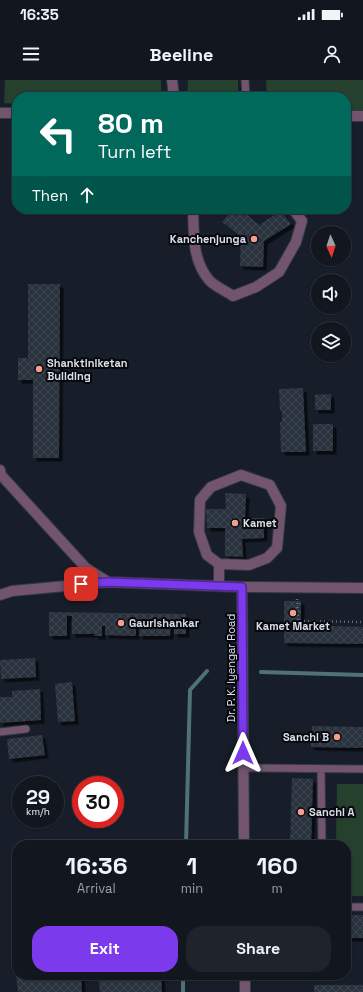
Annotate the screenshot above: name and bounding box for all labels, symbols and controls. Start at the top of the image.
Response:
text: 16:35 [20,5,59,24]
icon: menu [20,43,42,65]
text: Beeline [150,43,213,66]
icon: person [321,43,343,65]
text: 80 m [98,105,164,141]
icon: left [32,108,84,160]
text: Turn left [98,140,171,163]
icon: ahead [76,184,98,206]
text: Then [32,186,68,205]
north arrow [311,226,351,266]
map controls [311,226,351,362]
place label: Kanchenjunga [170,232,247,246]
marker: Kanchenjunga [249,234,259,244]
button: sound [311,274,351,314]
button: layers [311,322,351,362]
place label: Shanktiniketan Building [47,356,128,383]
marker: Shanktiniketan Building [34,364,44,374]
place label: Kamet [243,516,277,530]
marker: Kamet [230,518,240,528]
pin [64,567,98,601]
icon: arrive [70,573,92,595]
marker: Kamet Market [288,608,298,618]
street label: Dr. P. K. Iyengar Road [224,614,238,722]
place label: Gaurishankar [129,616,200,630]
marker: Gaurishankar [116,618,126,628]
place label: Kamet Market [256,619,330,633]
place label: Sanchi B [283,730,329,744]
position arrow [222,732,264,774]
marker: Sanchi B [332,732,342,742]
speed limit sign: 30 [72,776,124,828]
text: 29 [26,784,50,810]
text: km/h [26,805,50,818]
place label: Sanchi A [309,805,355,819]
marker: Sanchi A [296,807,306,817]
text: 16:36 [65,850,128,881]
text: 1 [187,850,197,881]
text: 160 [256,850,298,881]
text: Arrival [77,880,116,897]
text: min [181,880,203,897]
text: m [271,880,283,897]
button: Exit [32,926,178,972]
button: Share [186,926,331,972]

